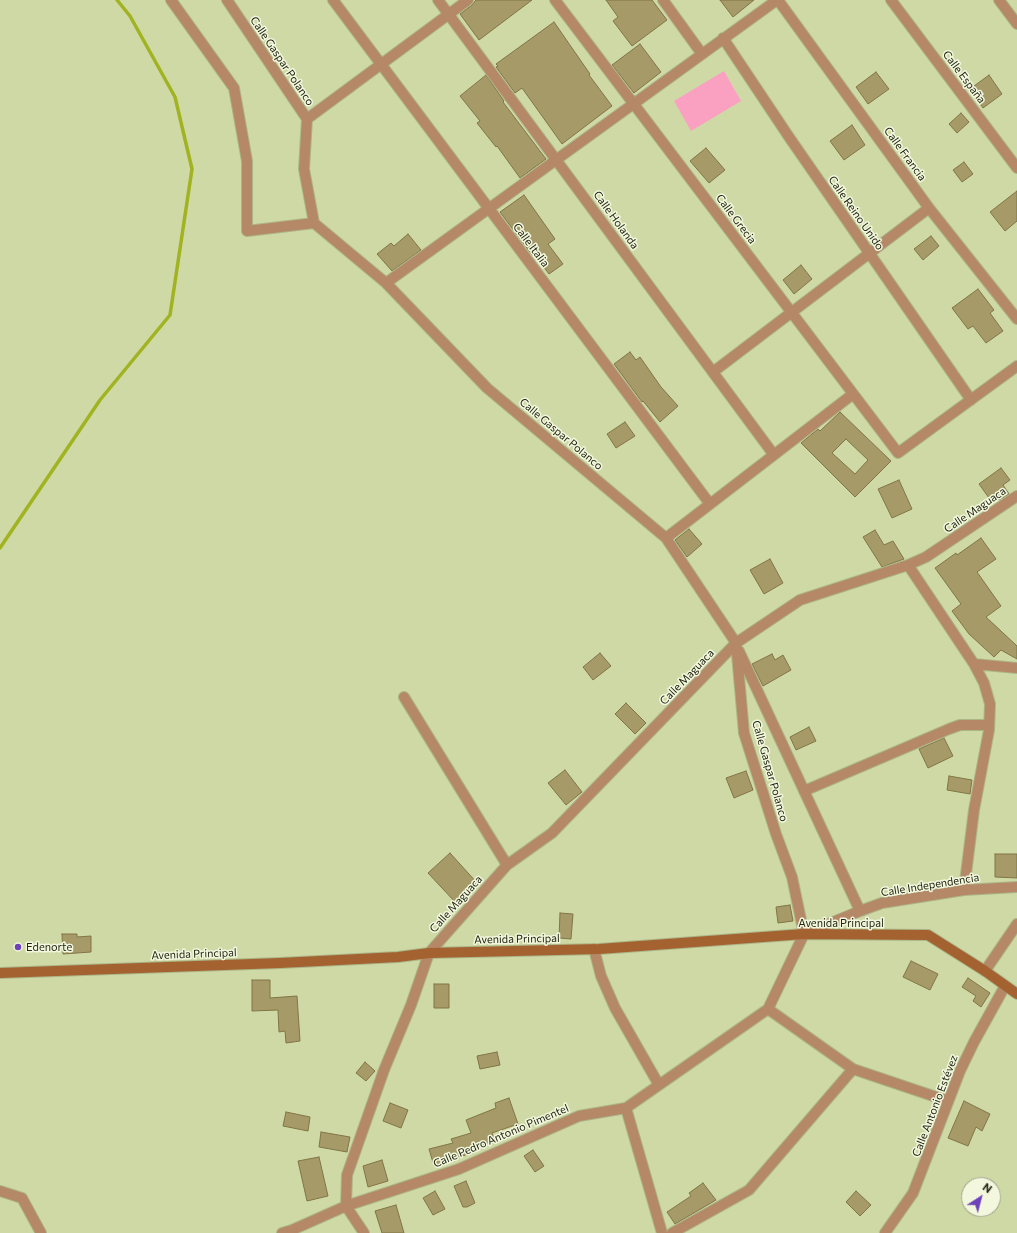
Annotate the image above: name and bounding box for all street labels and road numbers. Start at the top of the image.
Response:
street label: Calle Gaspar Polanco [247,14,317,108]
street label: Calle España [940,48,988,106]
street label: Calle Francia [881,125,929,183]
street label: Calle Reino Unido [826,173,886,253]
street label: Calle Holanda [591,188,641,252]
street label: Calle Grecia [713,192,759,246]
street label: Calle Italia [510,220,552,270]
street label: Calle Gaspar Polanco [517,395,605,473]
street label: Calle Maguaca [941,484,1009,536]
street label: Calle Maguaca [657,647,717,707]
street label: Calle Gaspar Polanco [749,719,791,823]
street label: Calle Independencia [880,871,980,899]
street label: Calle Maguaca [427,873,485,935]
street label: Avenida Principal [798,916,884,930]
street label: Avenida Principal [474,932,560,946]
street label: Avenida Principal [151,946,237,962]
street label: Calle Antonio Estévez [910,1053,960,1159]
street label: Calle Pedro Antonio Pimentel [431,1101,571,1171]

